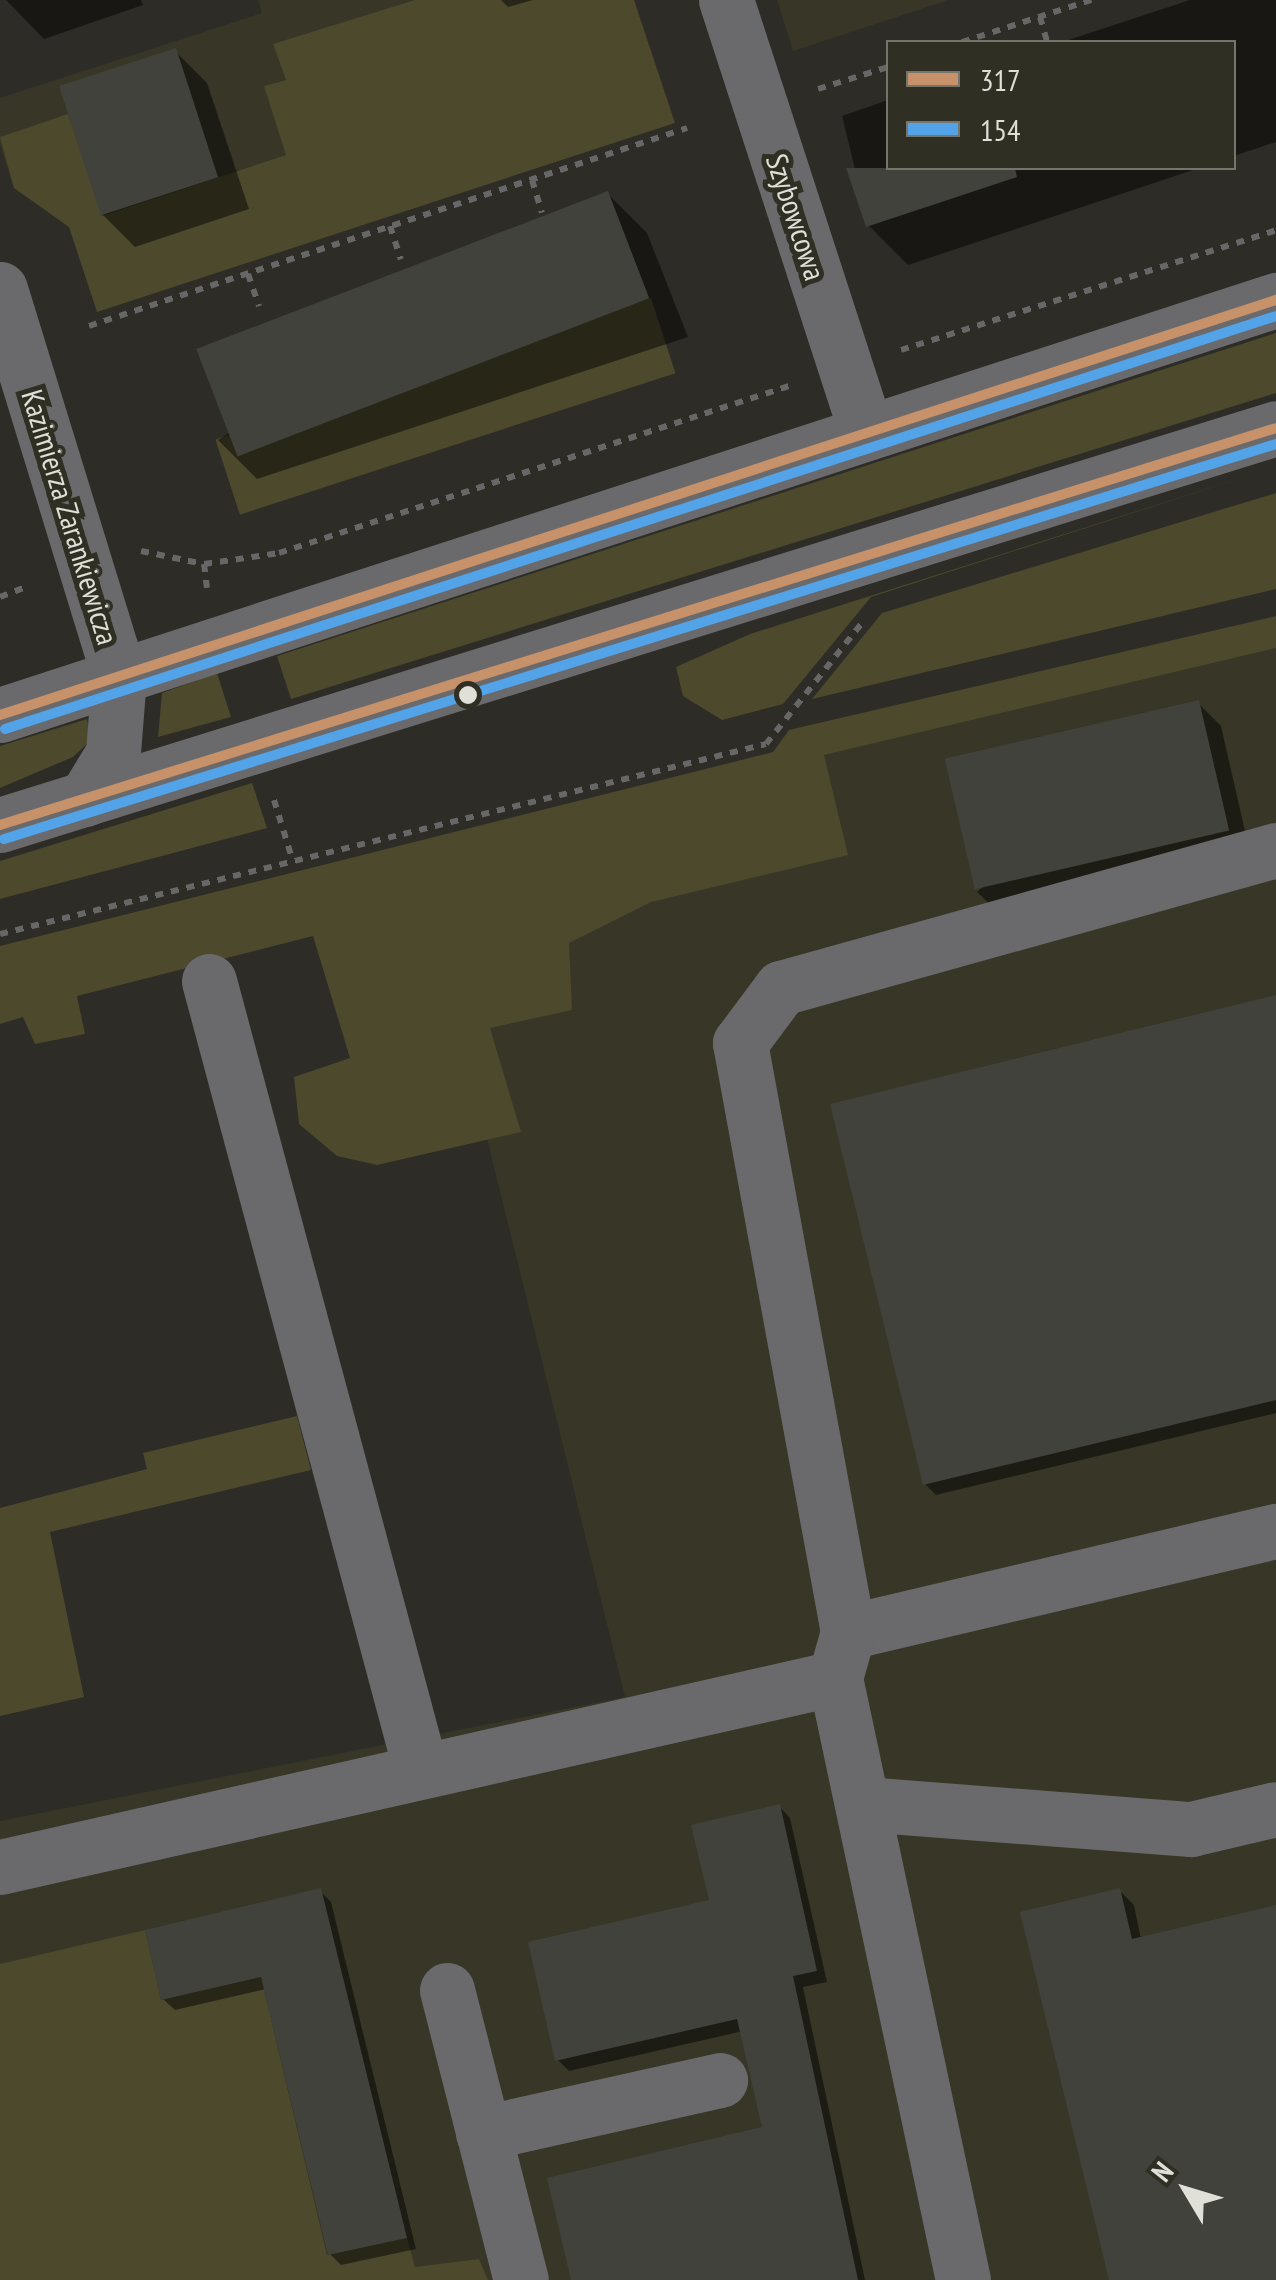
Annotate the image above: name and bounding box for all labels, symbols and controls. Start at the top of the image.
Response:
legend [886,40,1236,170]
text: 317 [980,60,1021,99]
text: 154 [980,110,1021,149]
street label: Szybowcowa [759,149,833,285]
street label: Kazimierza Zarankiewicza [14,385,126,649]
unlabelled marker [458,685,478,705]
north arrow [1136,2140,1236,2240]
text: N [1143,2154,1181,2189]

